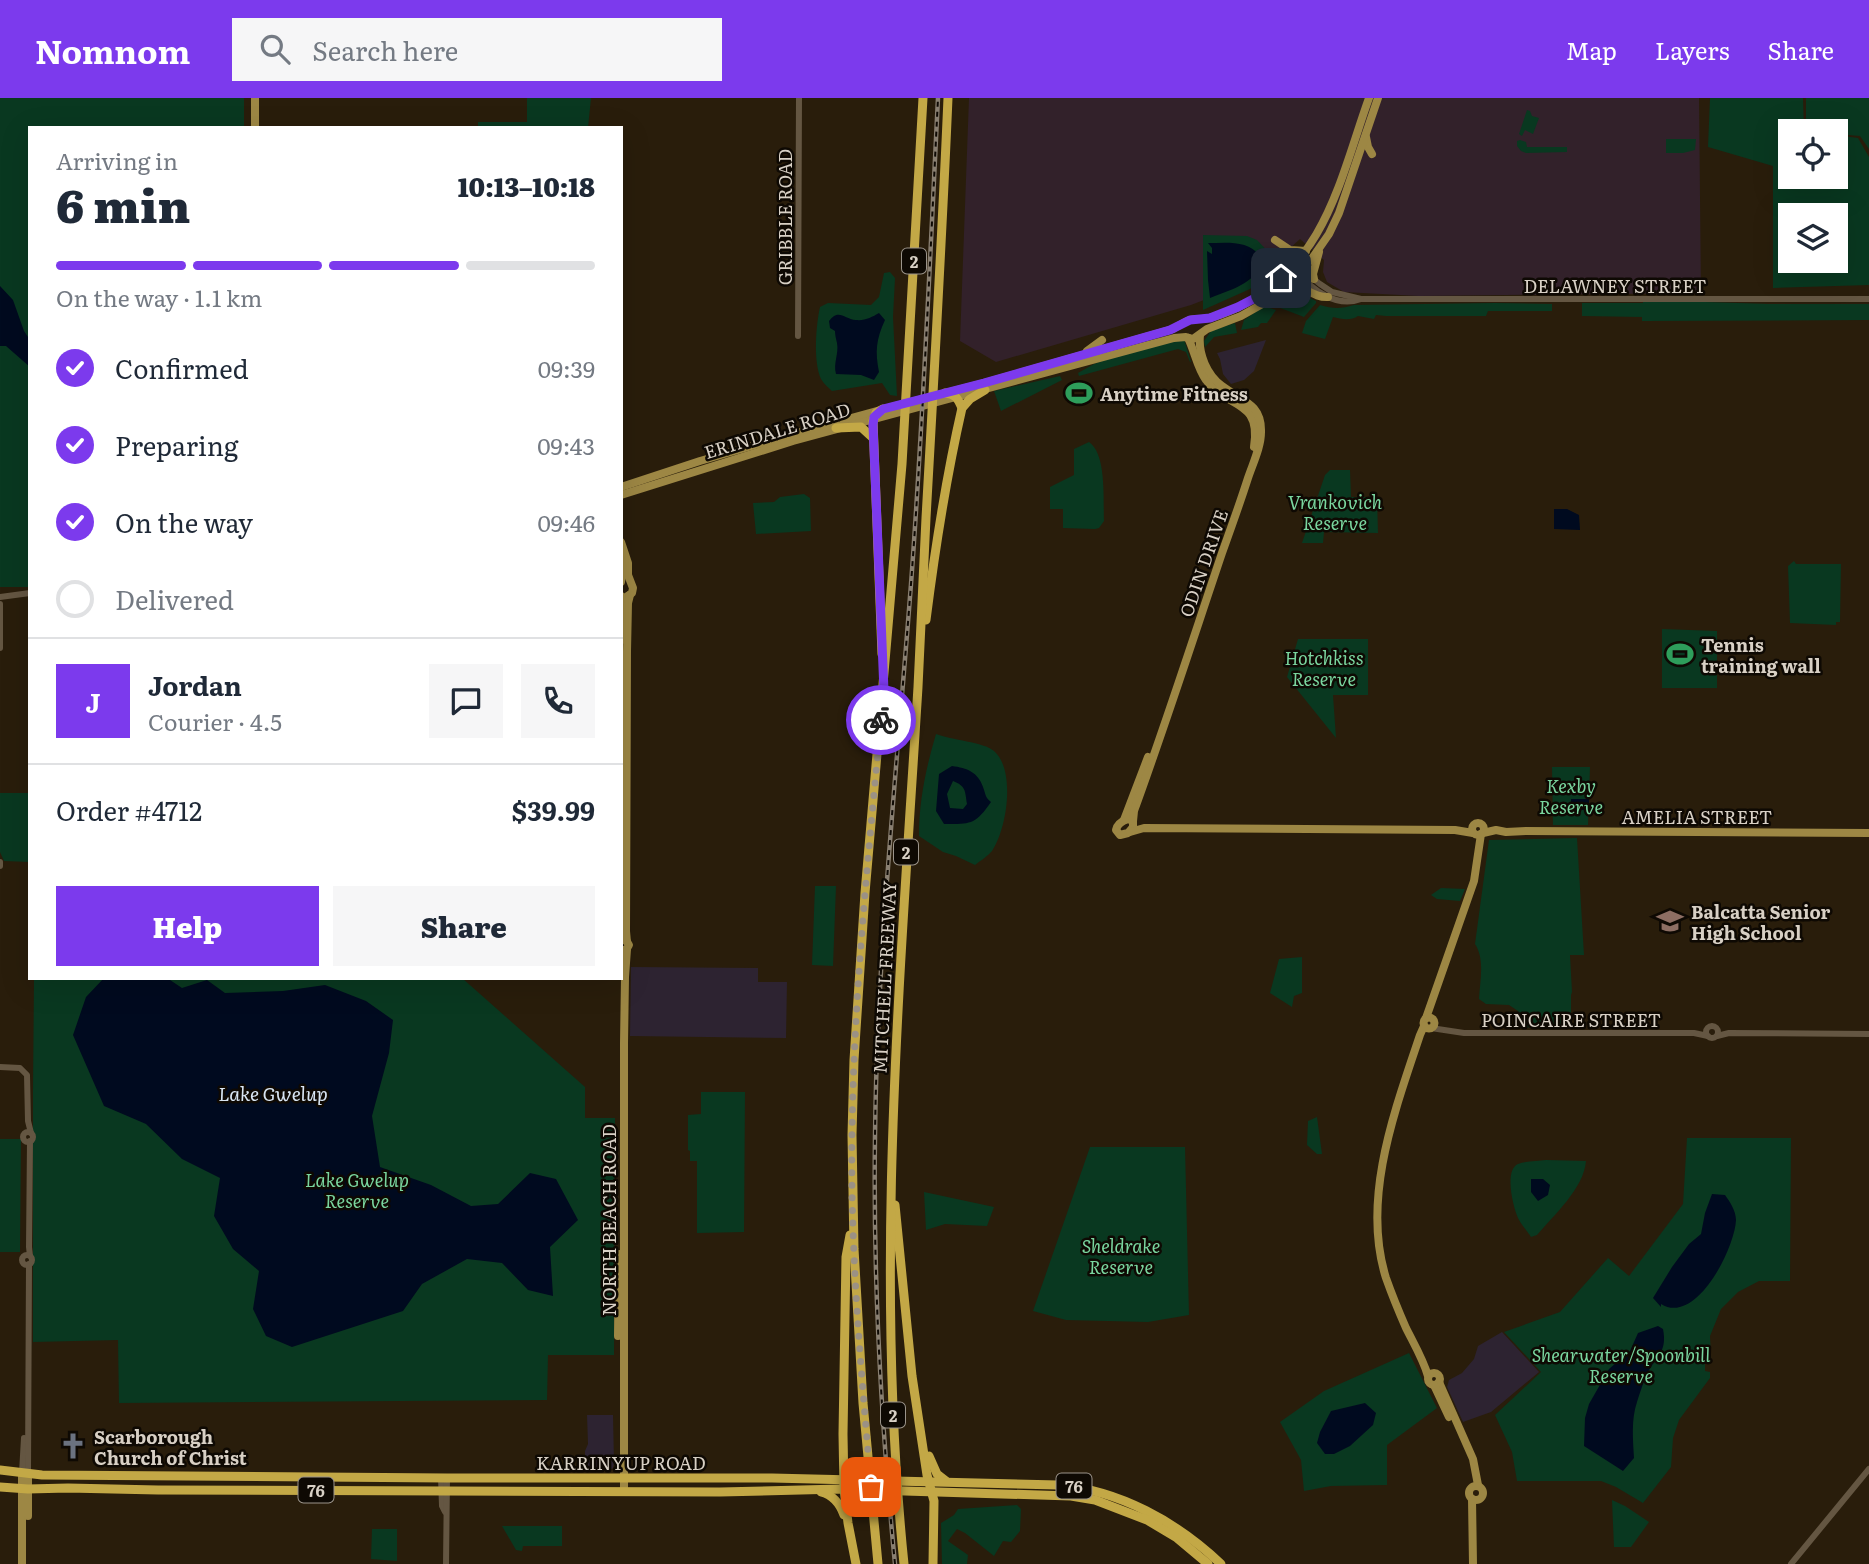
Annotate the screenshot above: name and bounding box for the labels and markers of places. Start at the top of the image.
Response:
pin [1251,248,1311,308]
sports icon: Anytime Fitness [1064,378,1094,408]
place label: Anytime Fitness [1100,380,1248,407]
place label: Tennis training wall [1701,631,1821,679]
sports icon: Tennis training wall [1665,639,1695,669]
place label: Balcatta Senior High School [1691,898,1831,946]
school or university icon: Balcatta Senior High School [1655,906,1685,936]
place label: Scarborough Church of Christ [94,1423,247,1471]
church icon: Scarborough Church of Christ [58,1431,88,1461]
pin [841,1457,901,1517]

